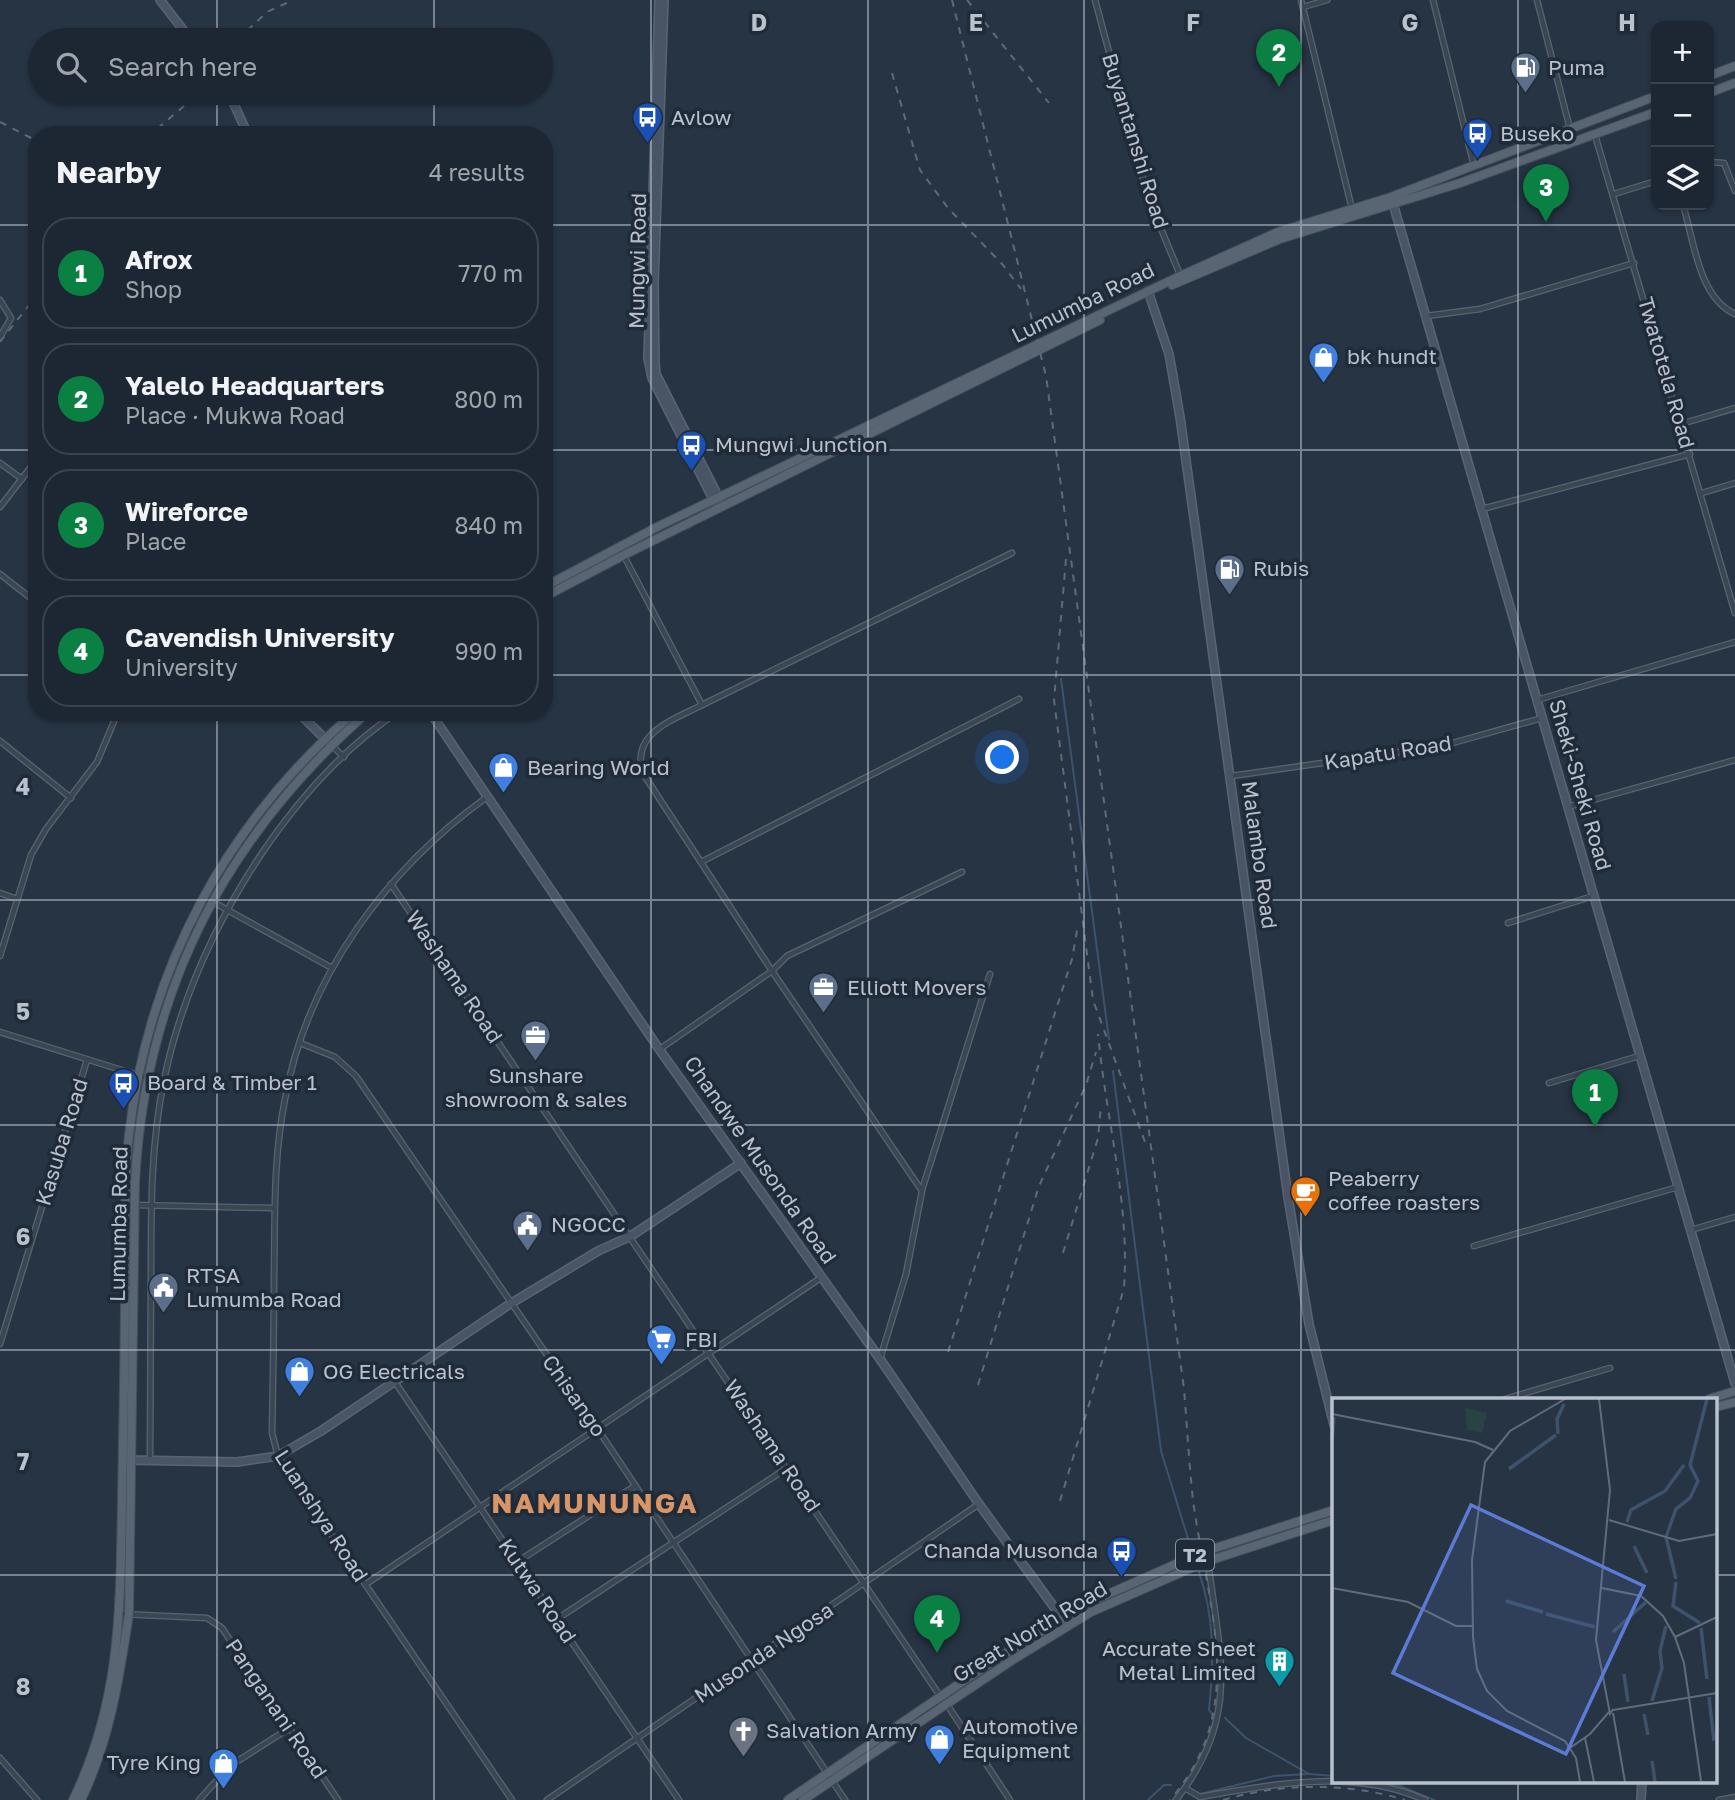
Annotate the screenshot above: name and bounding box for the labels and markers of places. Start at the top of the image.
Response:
pin: 2 [1256,29,1302,87]
fuel station icon: Puma [1508,51,1542,95]
place label: Puma [1548,54,1605,80]
bus stop icon: Avlow [631,101,665,145]
place label: Avlow [671,104,731,130]
bus stop icon: Buseko [1460,117,1494,161]
place label: Buseko [1500,120,1574,146]
pin: 3 [1523,164,1569,222]
shop icon: bk hundt [1307,340,1341,384]
place label: bk hundt [1347,343,1437,369]
bus stop icon: Mungwi Junction [675,428,709,472]
place label: Mungwi Junction [715,431,888,457]
fuel station icon: Rubis [1213,552,1247,596]
place label: Rubis [1253,555,1309,581]
shop icon: Bearing World [487,751,521,795]
place label: Bearing World [527,754,670,780]
office icon: Elliott Movers [807,971,841,1015]
place label: Elliott Movers [847,974,986,1000]
office icon: Sunshare showroom & sales [519,1019,553,1063]
place label: Sunshare showroom & sales [445,1062,627,1112]
bus stop icon: Board & Timber 1 [107,1066,141,1110]
place label: Board & Timber 1 [147,1069,317,1095]
pin: 1 [1572,1069,1618,1127]
place label: Peaberry coffee roasters [1328,1165,1480,1215]
cafe icon: Peaberry coffee roasters [1288,1174,1322,1218]
public building icon: NGOCC [511,1208,545,1252]
place label: NGOCC [551,1211,626,1237]
place label: RTSA Lumumba Road [186,1262,342,1312]
public building icon: RTSA Lumumba Road [146,1271,180,1315]
supermarket icon: FBI [645,1323,679,1367]
place label: FBI [685,1326,718,1352]
shop icon: OG Electricals [283,1355,317,1399]
place label: OG Electricals [323,1358,465,1384]
bus stop icon: Chanda Musonda [1104,1534,1138,1578]
place label: Chanda Musonda [924,1537,1098,1563]
pin: 4 [914,1595,960,1653]
place label: Accurate Sheet Metal Limited [1102,1635,1256,1685]
building icon: Accurate Sheet Metal Limited [1262,1644,1296,1688]
place label: Automotive Equipment [962,1713,1078,1763]
church icon: Salvation Army [726,1714,760,1758]
place label: Salvation Army [766,1717,918,1743]
shop icon: Automotive Equipment [922,1722,956,1766]
shop icon: Tyre King [207,1746,241,1790]
place label: Tyre King [107,1749,201,1775]

